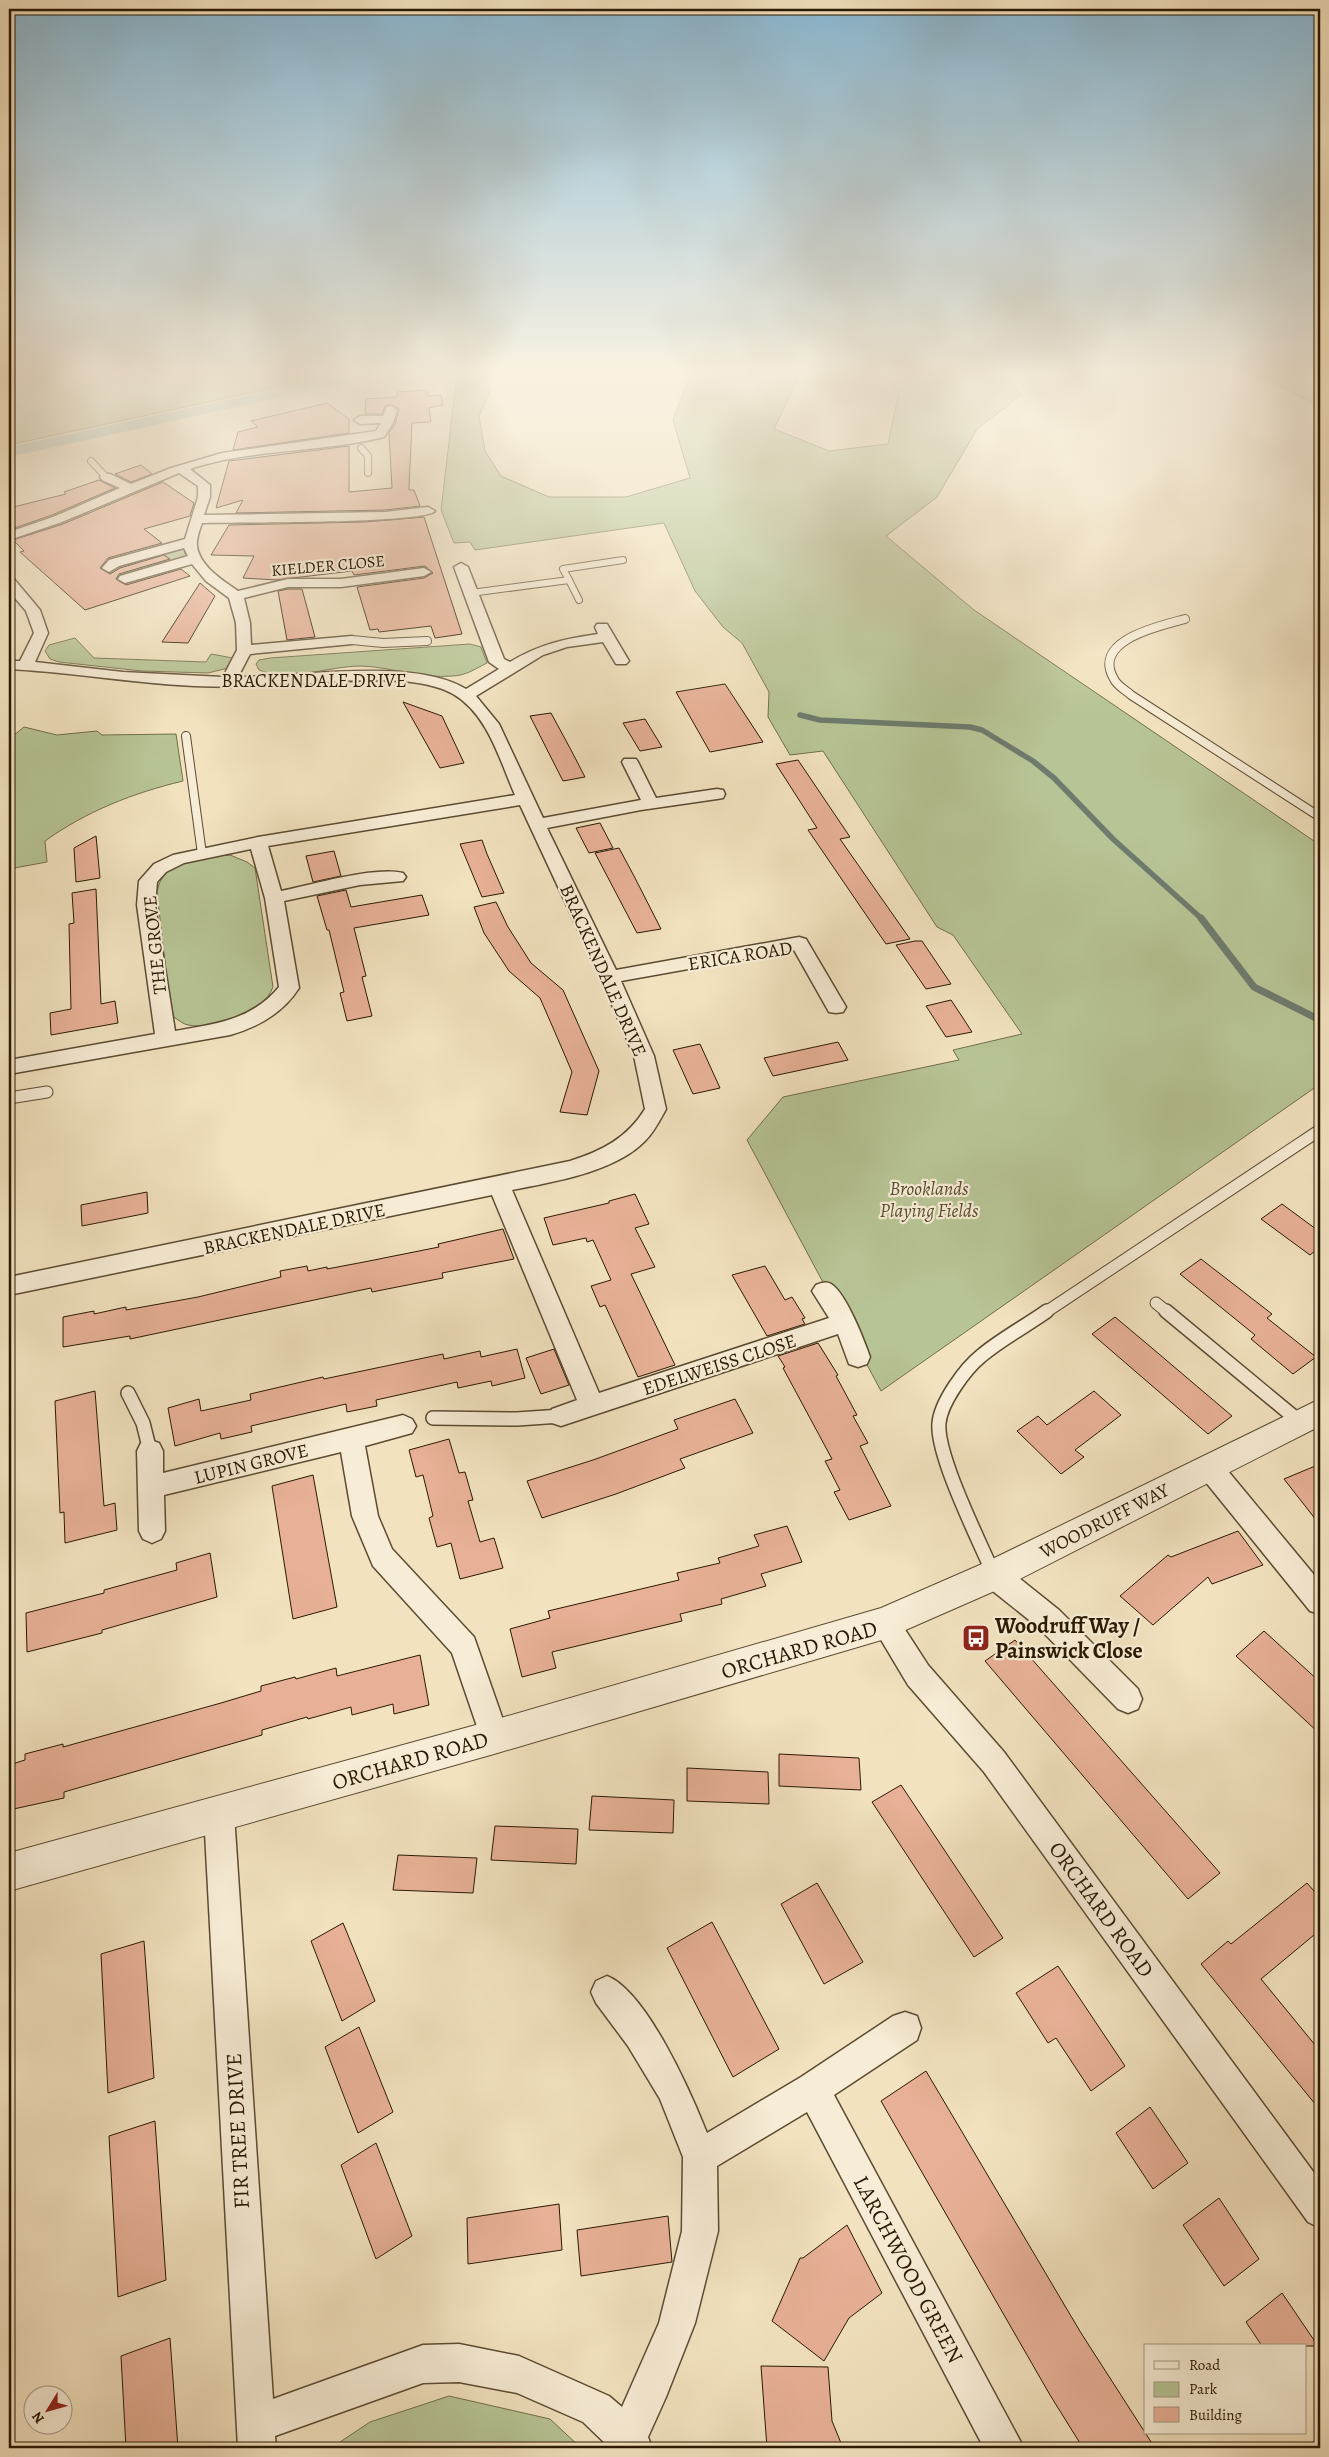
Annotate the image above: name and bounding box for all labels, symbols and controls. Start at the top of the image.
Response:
street label: KIELDER CLOSE [270,550,386,582]
street label: BRACKENDALE DRIVE [221,668,407,694]
street label: BRACKENDALE DRIVE [553,880,653,1061]
street label: THE GROVE [137,894,173,996]
street label: ERICA ROAD [686,935,794,977]
park label: Brooklands Playing Fields [880,1176,979,1224]
street label: BRACKENDALE DRIVE [201,1197,388,1261]
street label: EDELWEISS CLOSE [639,1328,800,1402]
street label: LUPIN GROVE [191,1437,311,1491]
street label: WOODRUFF WAY [1035,1477,1174,1565]
place label: Woodruff Way / Painswick Close [994,1611,1143,1666]
street label: ORCHARD ROAD [718,1613,881,1687]
bus stop icon: Woodruff Way / Painswick Close [961,1623,991,1653]
street label: ORCHARD ROAD [329,1724,492,1798]
street label: ORCHARD ROAD [1042,1836,1161,1984]
street label: FIR TREE DRIVE [219,2052,257,2210]
street label: LARCHWOOD GREEN [846,2171,970,2369]
legend [1144,2344,1306,2434]
text: Road [1189,2355,1221,2375]
text: Park [1189,2379,1218,2399]
north arrow [22,2384,72,2434]
text: Building [1189,2405,1242,2425]
text: N [27,2408,49,2427]

